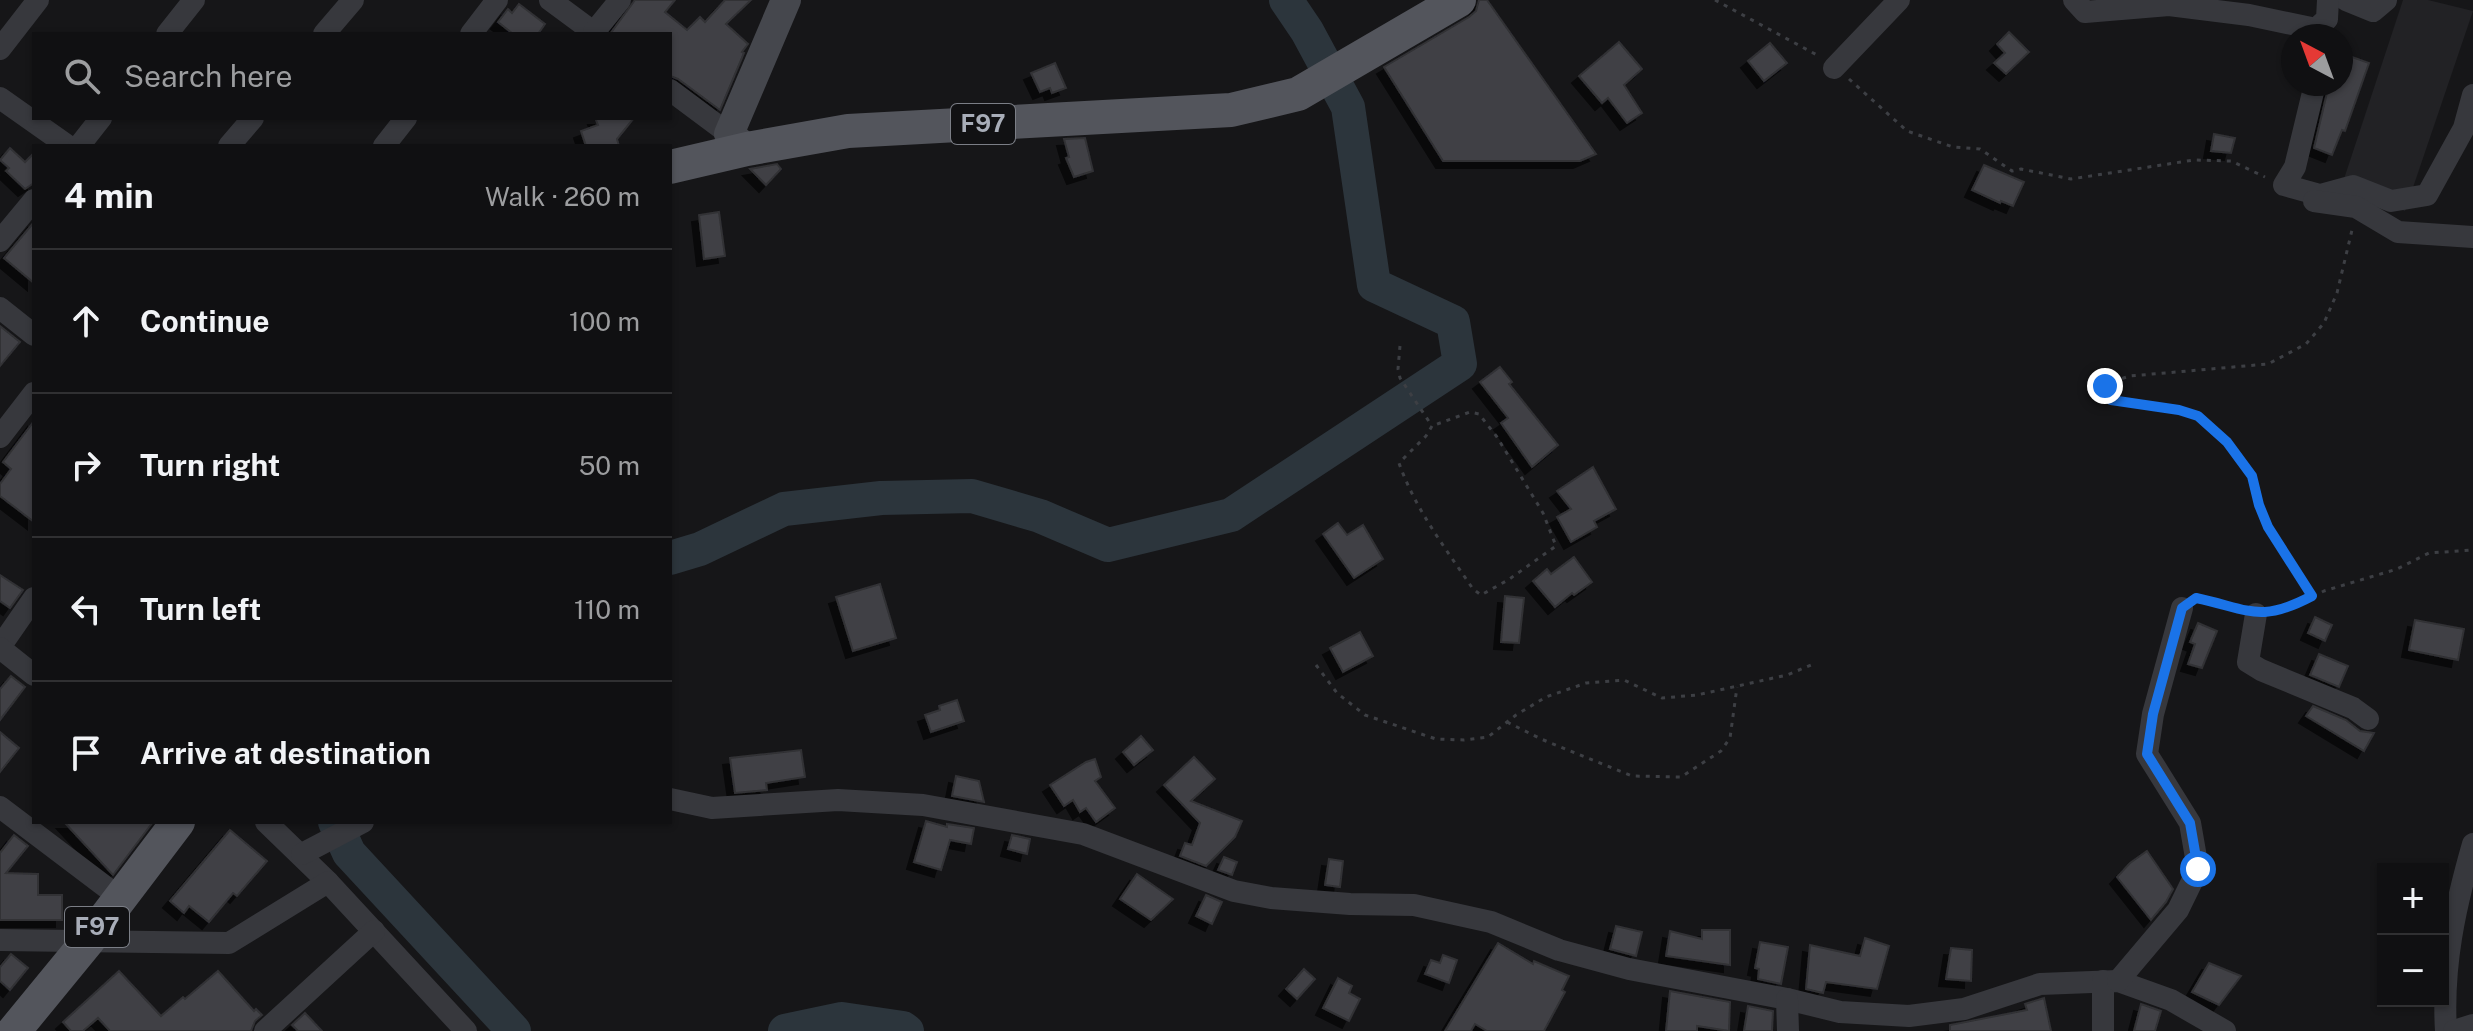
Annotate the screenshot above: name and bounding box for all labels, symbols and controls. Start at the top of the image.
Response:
north arrow [2281,24,2353,96]
search box [32,32,672,120]
icon: search [60,54,104,98]
text: Search here [124,58,292,94]
road number: F97 [951,104,1015,144]
text: 4 min [64,176,154,216]
text: Walk · 260 m [485,181,640,212]
icon: ahead [64,299,108,343]
text: Continue [140,303,270,339]
text: 100 m [569,306,640,337]
route end [2087,368,2123,404]
icon: right [64,443,108,487]
text: Turn right [140,447,280,483]
text: 50 m [579,450,640,481]
icon: left [64,587,108,631]
text: Turn left [140,591,261,627]
text: 110 m [574,594,640,625]
icon: arrive [64,731,108,775]
text: Arrive at destination [140,735,431,771]
route start [2180,851,2216,887]
map controls [2377,863,2449,1007]
button: + [2377,863,2449,935]
road number: F97 [65,907,129,947]
button: − [2377,935,2449,1007]

